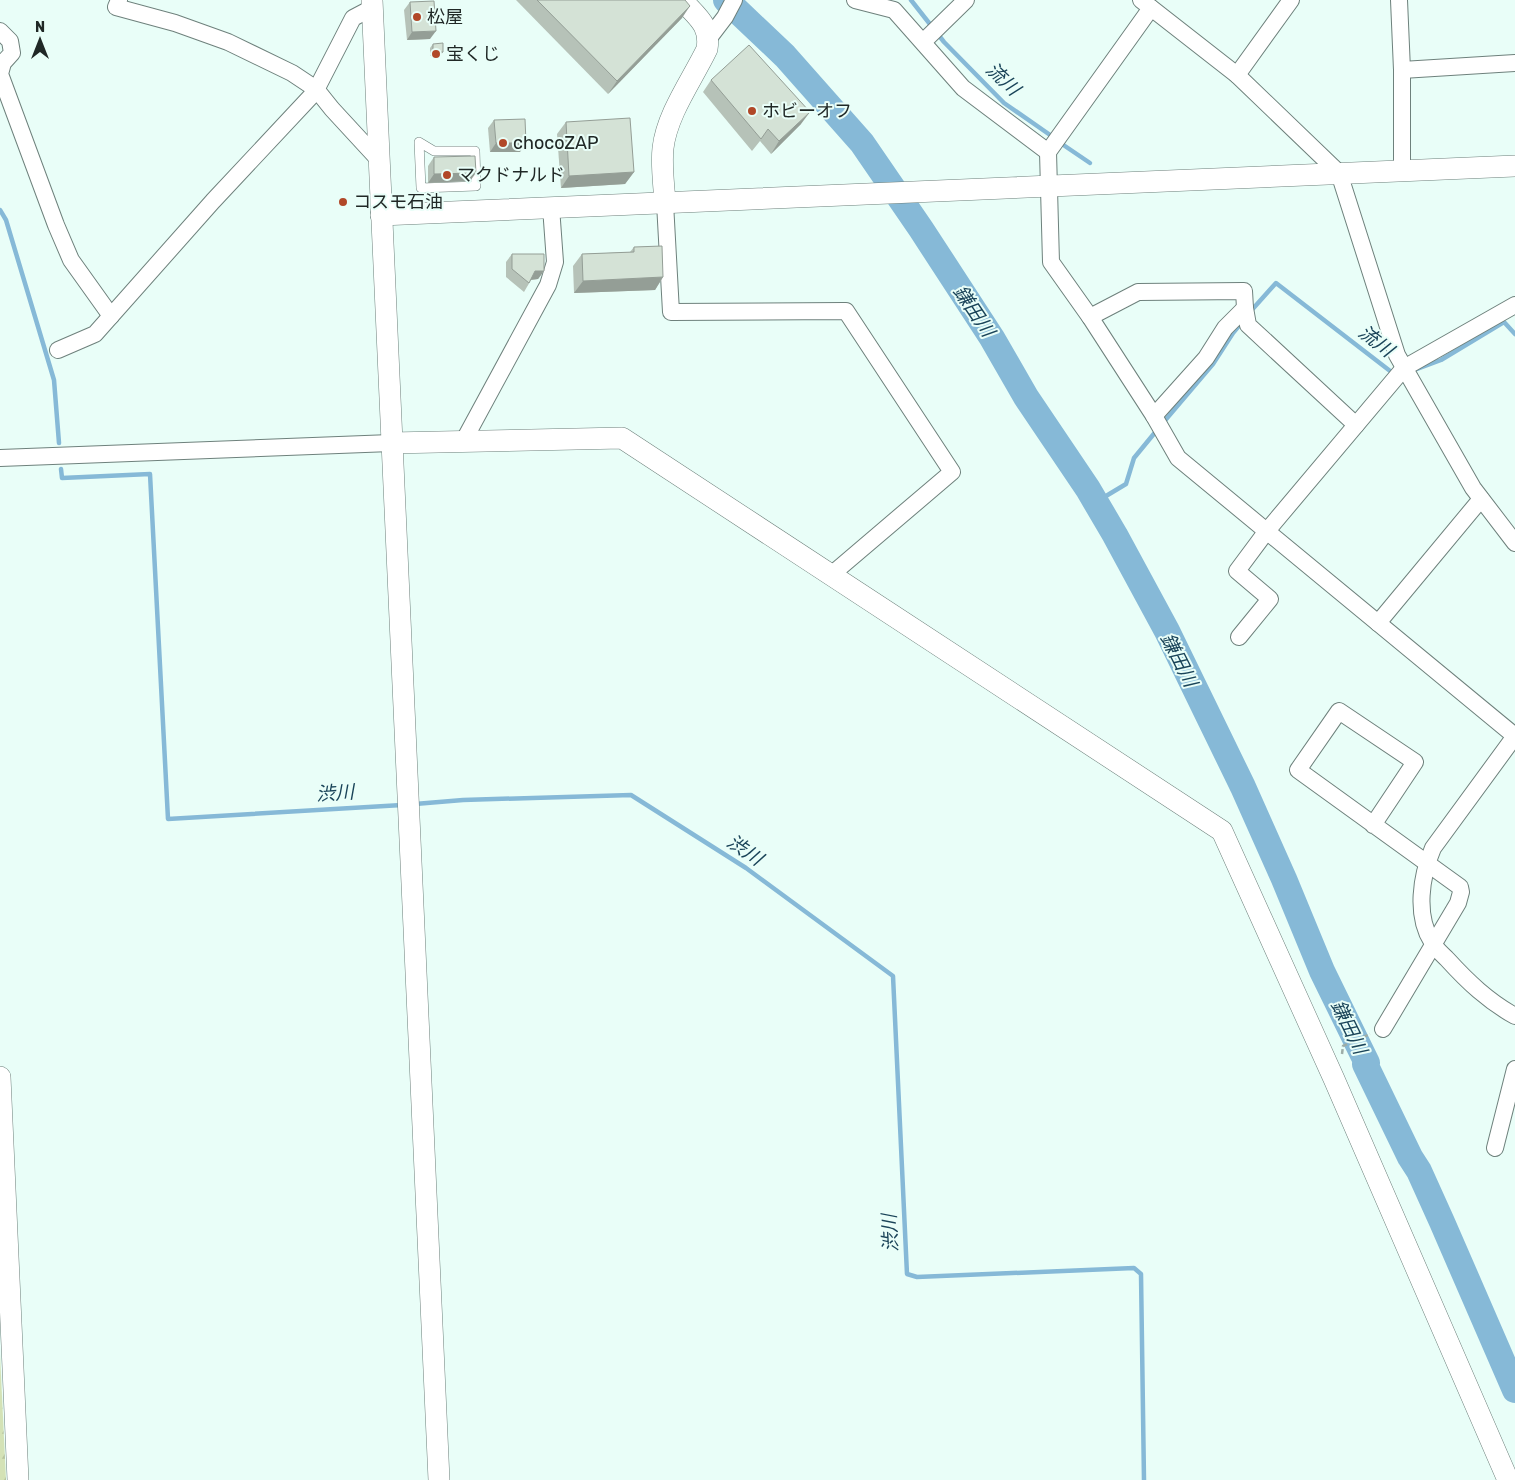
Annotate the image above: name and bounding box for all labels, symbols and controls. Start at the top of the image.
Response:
place label: 松屋 [427,6,463,28]
marker: 松屋 [411,11,423,23]
north arrow [15,15,65,65]
text: N [35,19,45,36]
place label: 宝くじ [446,43,500,65]
marker: 宝くじ [430,48,442,60]
water label: 流川 [981,58,1026,102]
place label: ホビーオフ [762,100,852,122]
marker: ホビーオフ [746,105,758,117]
place label: chocoZAP [513,132,599,154]
marker: chocoZAP [497,137,509,149]
place label: マクドナルド [457,164,565,186]
marker: マクドナルド [441,169,453,181]
place label: コスモ石油 [353,191,443,213]
marker: コスモ石油 [337,196,349,208]
water label: 鎌田川 [949,281,1001,343]
water label: 流川 [1354,320,1400,363]
water label: 鎌田川 [1156,629,1203,692]
water label: 渋川 [315,780,357,806]
water label: 渋川 [723,830,769,871]
water label: 鎌田川 [1326,996,1373,1059]
water label: 渋川 [877,1211,902,1253]

